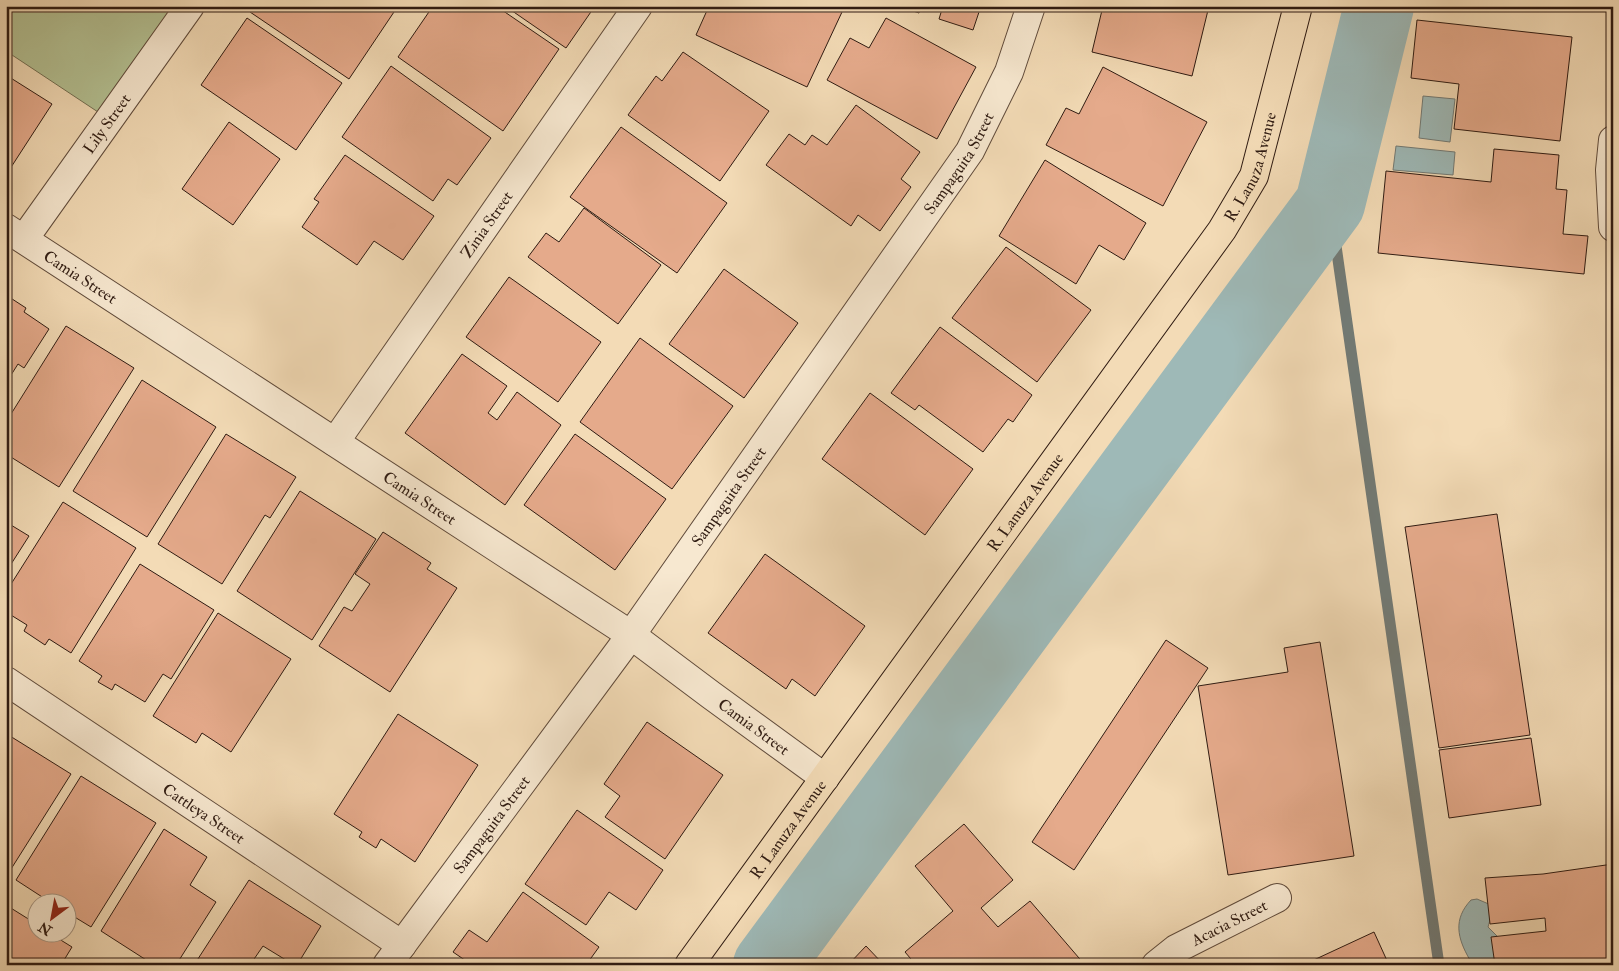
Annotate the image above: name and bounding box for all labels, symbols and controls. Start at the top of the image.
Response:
street label: Lily Street [79,90,135,158]
street label: Sampaguita Street [920,109,998,218]
street label: R. Lanuza Avenue [1220,110,1281,226]
street label: Zinia Street [457,188,517,262]
street label: Camia Street [40,246,120,309]
street label: Sampaguita Street [687,443,771,550]
street label: R. Lanuza Avenue [983,449,1068,556]
street label: Camia Street [379,467,460,530]
street label: Camia Street [714,694,793,760]
street label: Sampaguita Street [449,772,535,878]
street label: R. Lanuza Avenue [746,776,831,883]
street label: Cattleya Street [158,779,248,848]
north arrow [28,894,78,944]
street label: Acacia Street [1187,896,1271,951]
text: N [35,918,56,940]

